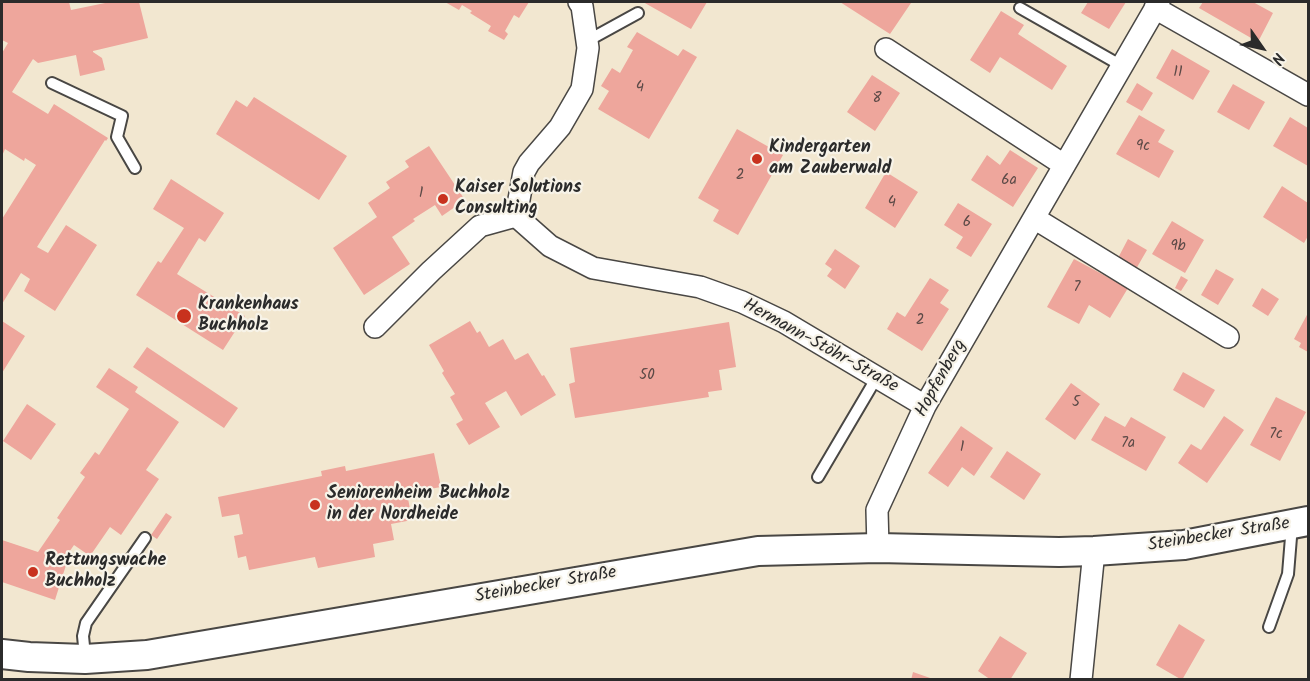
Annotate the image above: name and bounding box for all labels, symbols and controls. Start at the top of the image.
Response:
north arrow [1232,18,1292,78]
text: N [1264,47,1291,70]
house number: 11 [1173,64,1183,82]
house number: 4 [636,79,644,97]
house number: 8 [872,90,882,108]
place label: Kindergarten am Zauberwald [769,138,891,180]
house number: 9c [1136,138,1150,156]
marker: Kindergarten am Zauberwald [750,152,764,166]
house number: 2 [736,167,744,185]
house number: 6a [1001,172,1017,190]
place label: Kaiser Solutions Consulting [455,178,581,220]
house number: 1 [419,185,423,203]
marker: Kaiser Solutions Consulting [436,192,450,206]
house number: 4 [888,194,896,212]
house number: 6 [963,214,971,232]
house number: 9b [1170,238,1186,256]
house number: 7 [1074,279,1080,297]
place label: Krankenhaus Buchholz [198,295,299,338]
street label: Hermann-Stöhr-Straße [738,295,902,399]
marker: Krankenhaus Buchholz [175,307,193,325]
house number: 2 [916,312,924,330]
street label: Hopfenberg [912,336,972,422]
house number: 50 [639,367,655,385]
house number: 5 [1072,394,1080,412]
house number: 7c [1269,426,1283,444]
house number: 7a [1121,435,1135,453]
house number: 1 [960,439,964,457]
place label: Seniorenheim Buchholz in der Nordheide [327,484,510,526]
marker: Seniorenheim Buchholz in der Nordheide [308,498,322,512]
street label: Steinbecker Straße [1147,514,1291,558]
place label: Rettungswache Buchholz [45,551,166,594]
street label: Steinbecker Straße [474,563,618,609]
marker: Rettungswache Buchholz [26,565,40,579]

